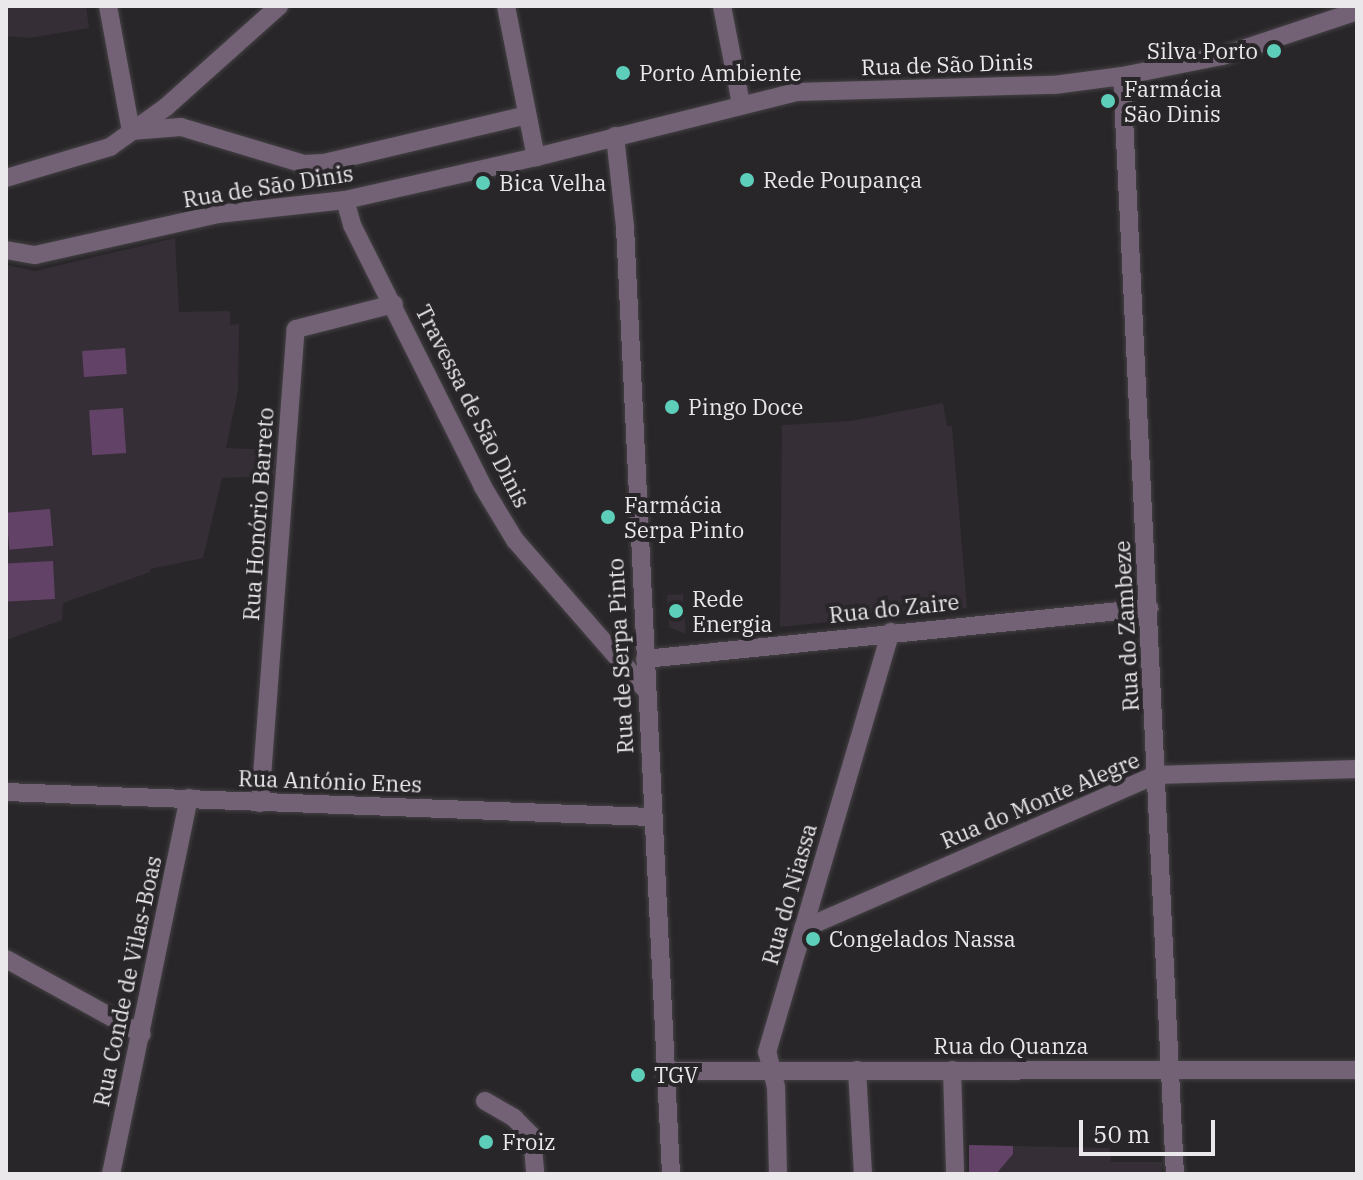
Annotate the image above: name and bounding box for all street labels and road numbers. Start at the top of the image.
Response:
street label: Rua de São Dinis [860,48,1034,80]
street label: Rua de São Dinis [181,159,355,213]
street label: Travessa de São Dinis [410,300,536,512]
street label: Rua Honório Barreto [237,406,279,622]
street label: Rua do Zambeze [1108,540,1144,712]
street label: Rua de Serpa Pinto [602,557,638,755]
street label: Rua do Zaire [828,588,960,628]
street label: Rua do Monte Alegre [937,746,1143,854]
street label: Rua António Enes [238,765,422,797]
street label: Rua do Niassa [756,820,822,968]
street label: Rua Conde de Vilas-Boas [88,853,166,1109]
street label: Rua do Quanza [934,1033,1088,1059]

